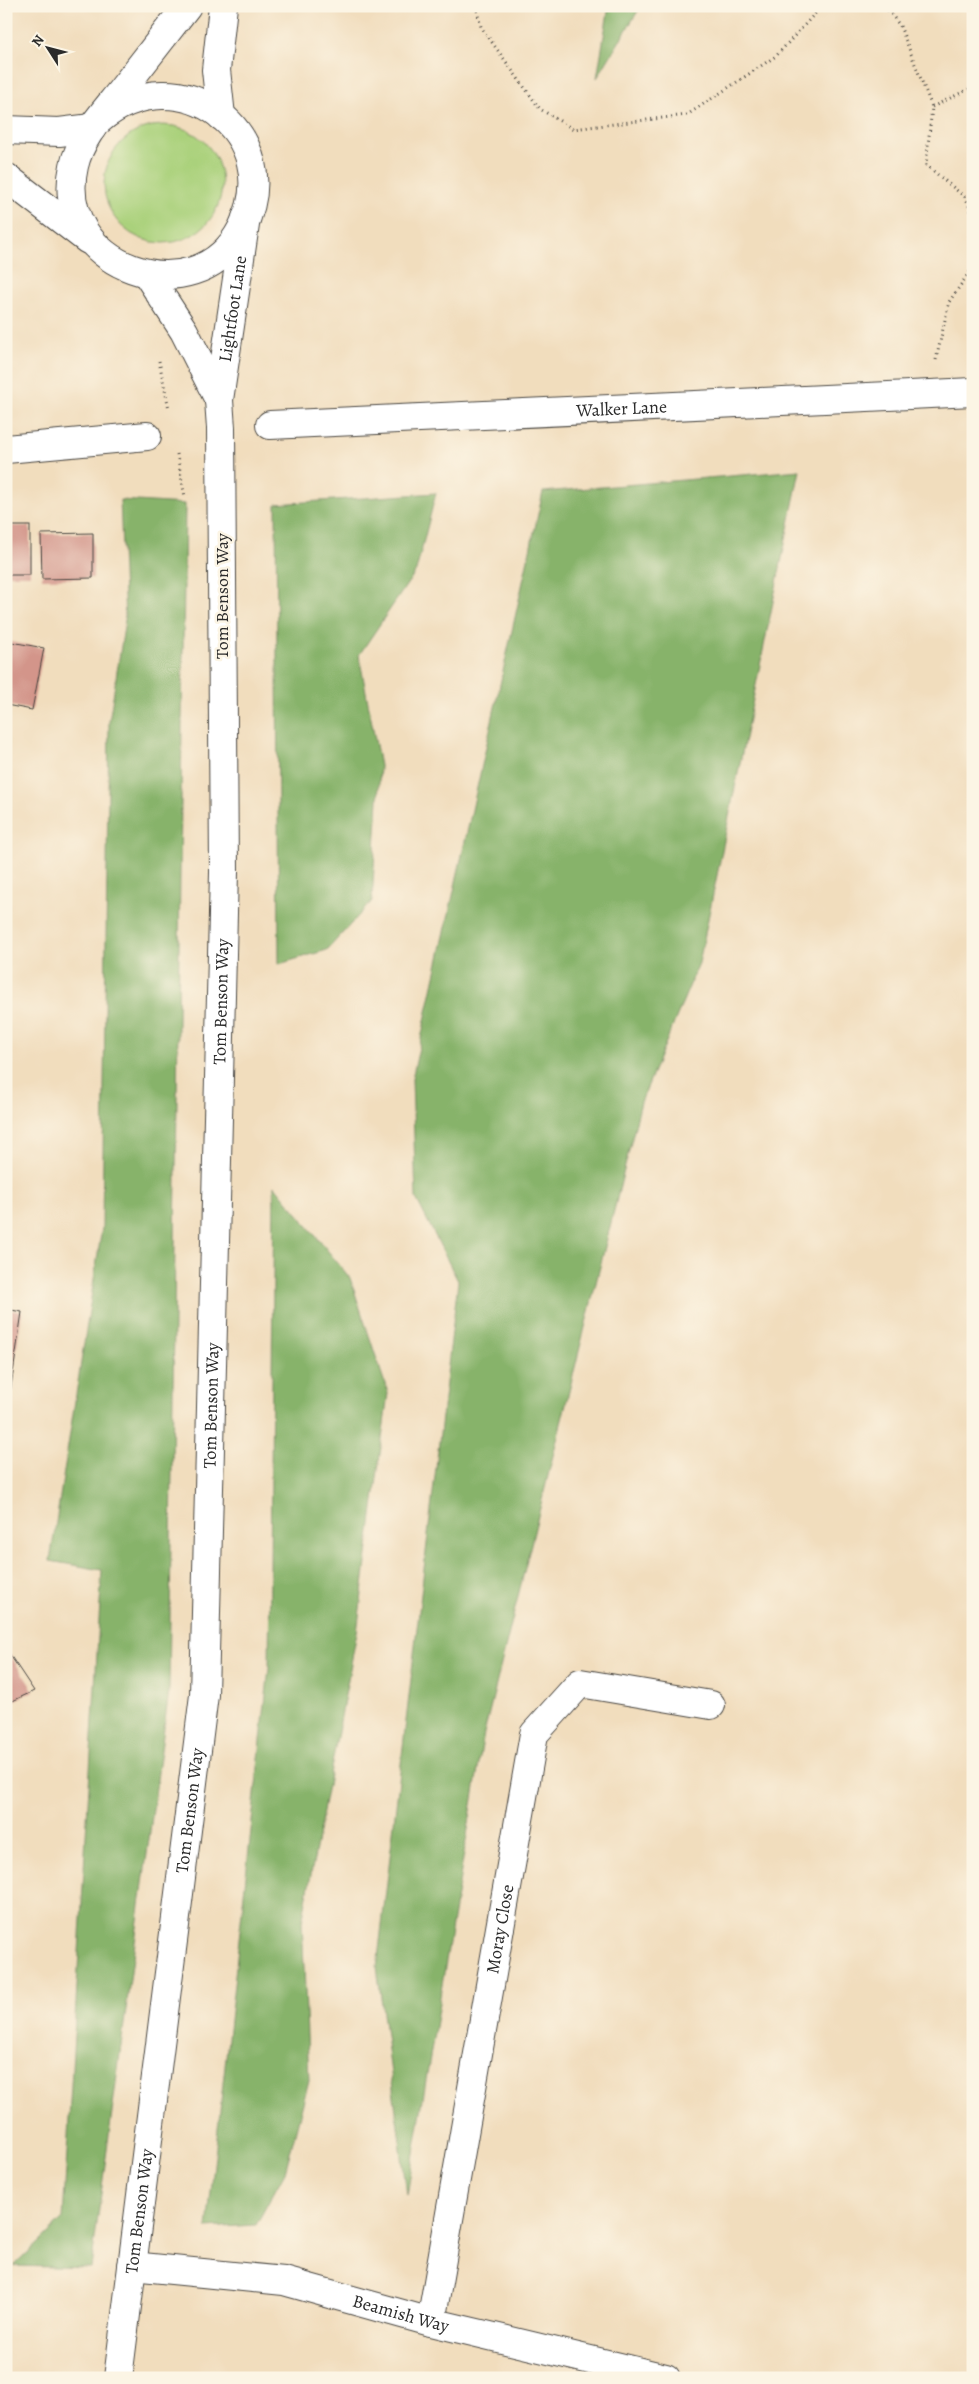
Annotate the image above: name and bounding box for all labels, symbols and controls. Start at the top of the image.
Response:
north arrow [22,22,72,72]
text: N [27,31,49,50]
street label: Lightfoot Lane [213,254,252,364]
street label: Walker Lane [575,394,668,423]
street label: Tom Benson Way [210,532,234,659]
street label: Tom Benson Way [207,937,234,1065]
street label: Tom Benson Way [198,1341,225,1469]
street label: Tom Benson Way [170,1746,209,1874]
street label: Moray Close [480,1882,519,1975]
street label: Tom Benson Way [119,2146,159,2275]
street label: Beamish Way [350,2289,452,2338]

